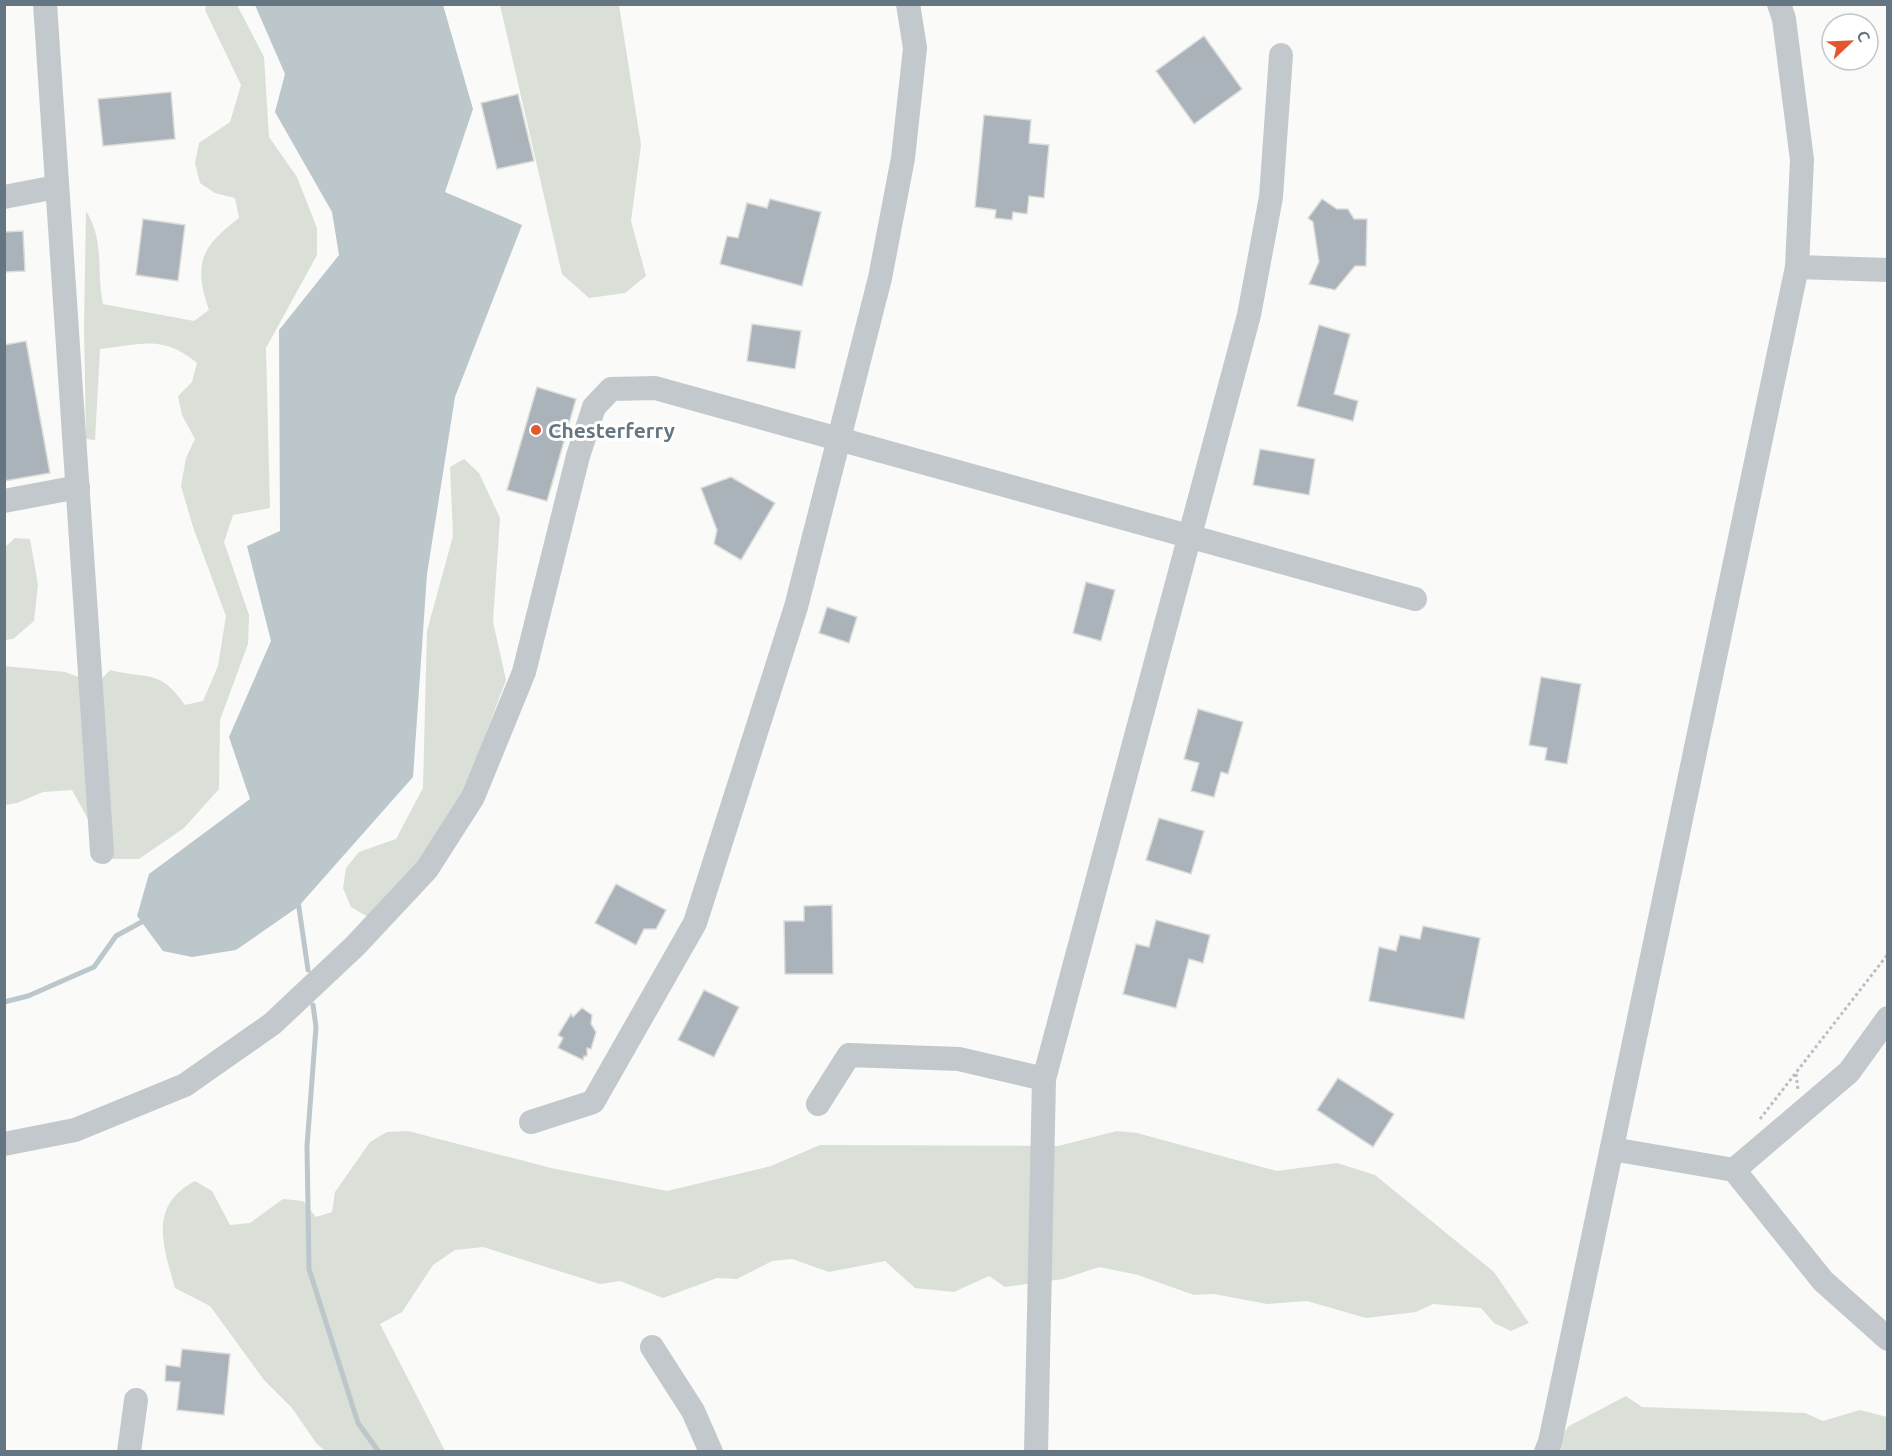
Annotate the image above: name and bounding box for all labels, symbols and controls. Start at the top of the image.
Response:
north arrow [1820,12,1880,72]
text: С [1854,28,1874,44]
place label: Chesterferry [548,418,675,442]
marker: Chesterferry [529,423,543,437]

